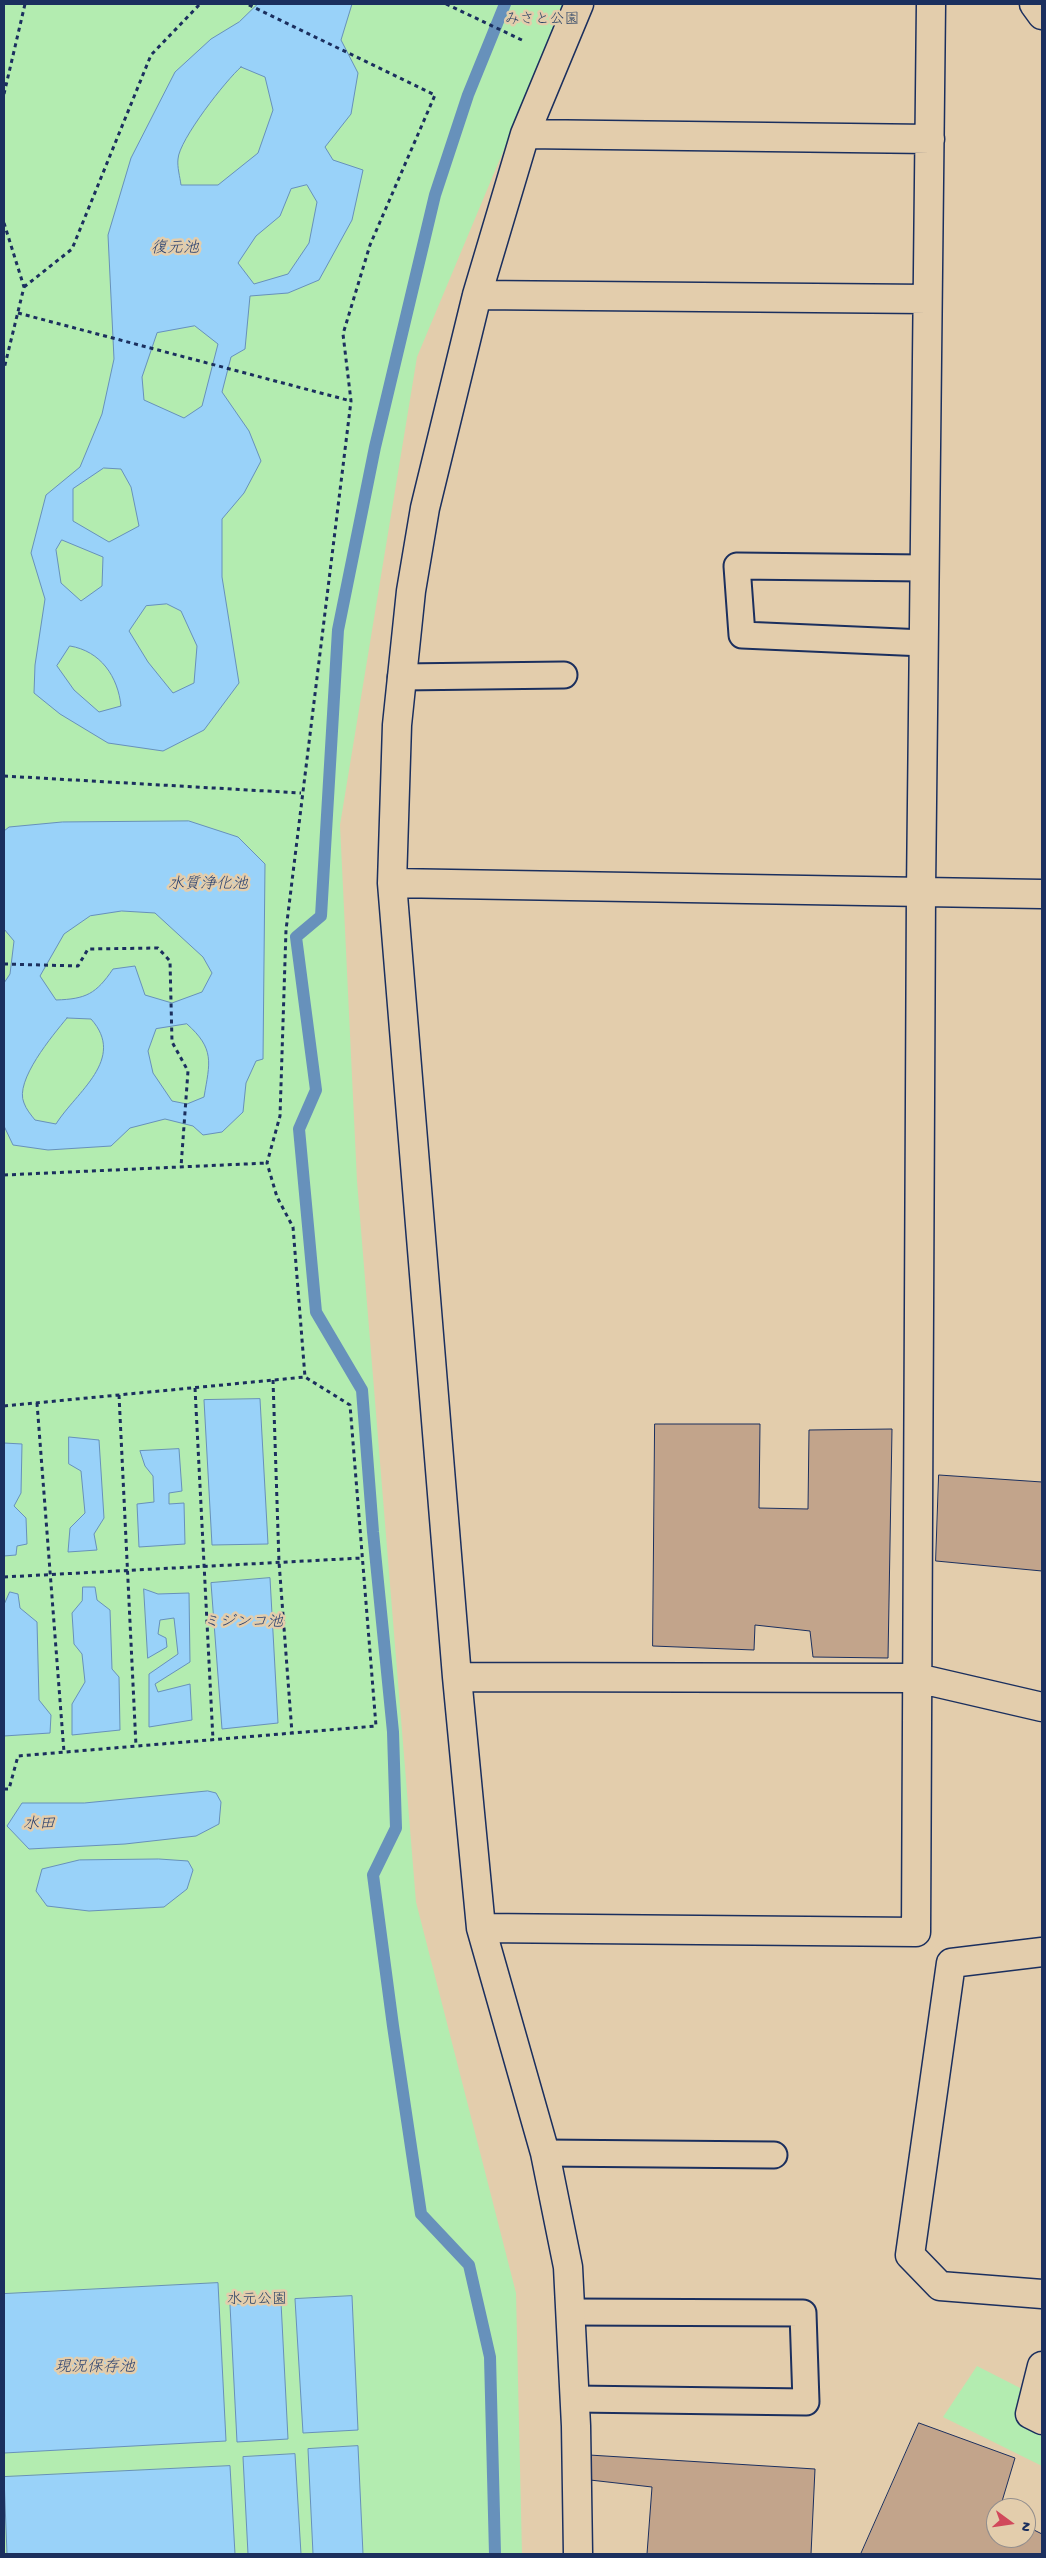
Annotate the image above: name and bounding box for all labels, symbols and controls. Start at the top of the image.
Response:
park label: みさと公園 [505,12,579,30]
water label: 復元池 [151,240,199,260]
water label: 水質浄化池 [168,876,248,896]
water label: ミジンコ池 [203,1614,283,1634]
water label: 水田 [23,1816,55,1836]
park label: 水元公園 [227,2292,287,2310]
water label: 現況保存池 [55,2359,135,2379]
north arrow [986,2498,1036,2548]
text: N [1016,2520,1034,2533]

